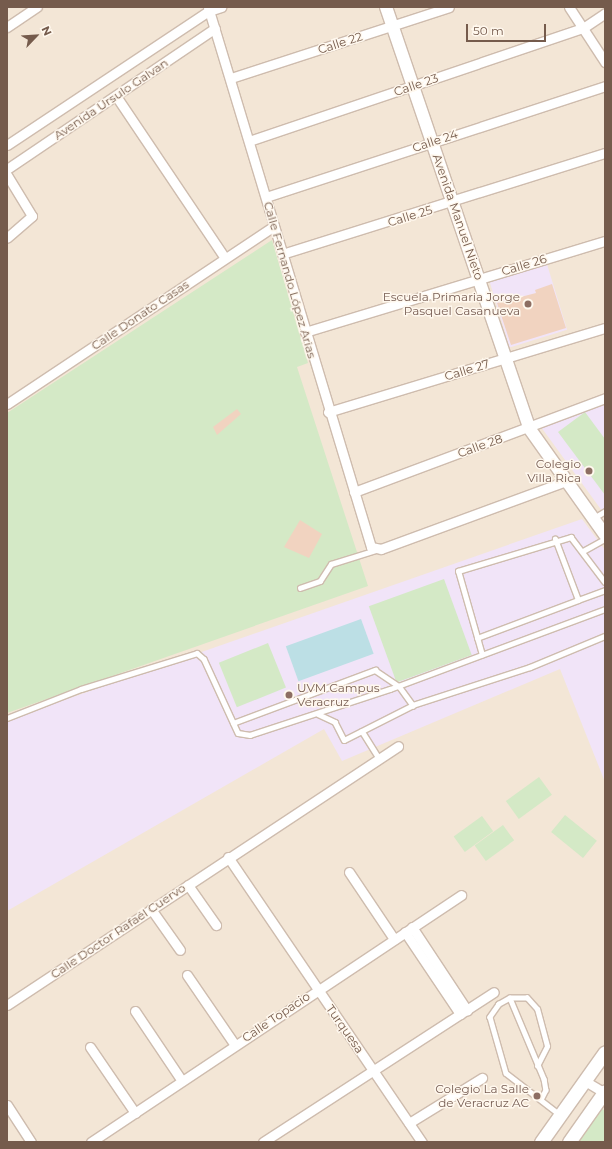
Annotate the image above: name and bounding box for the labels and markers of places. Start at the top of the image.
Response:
place label: Escuela Primaria Jorge Pasquel Casanueva [383,290,520,318]
marker: Escuela Primaria Jorge Pasquel Casanueva [523,299,533,309]
place label: Colegio Villa Rica [527,457,581,485]
marker: Colegio Villa Rica [584,466,594,476]
place label: UVM Campus Veracruz [297,681,380,709]
marker: UVM Campus Veracruz [284,690,294,700]
place label: Colegio La Salle de Veracruz AC [435,1082,529,1110]
marker: Colegio La Salle de Veracruz AC [532,1091,542,1101]

